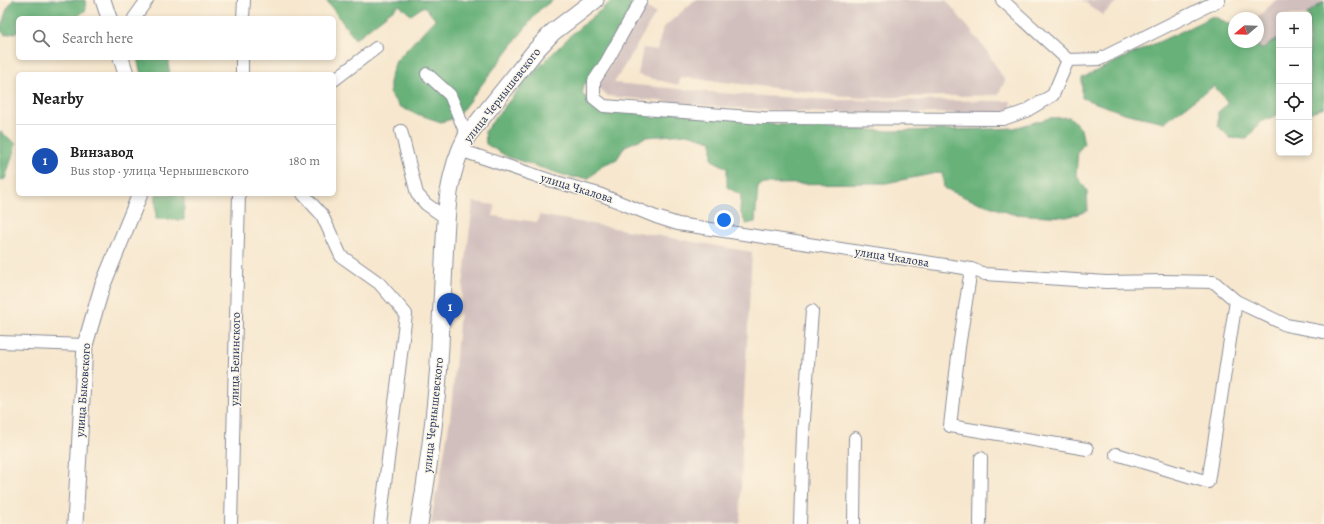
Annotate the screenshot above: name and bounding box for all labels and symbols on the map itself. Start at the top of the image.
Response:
north arrow [1228,12,1264,48]
street label: улица Чернышевского [459,44,544,146]
street label: улица Чкалова [538,169,616,207]
your location [714,210,734,230]
street label: улица Чкалова [853,243,931,271]
pin: 1 [437,293,463,326]
street label: улица Белинского [226,312,244,407]
street label: улица Быковского [72,342,94,439]
street label: улица Чернышевского [419,356,447,475]

